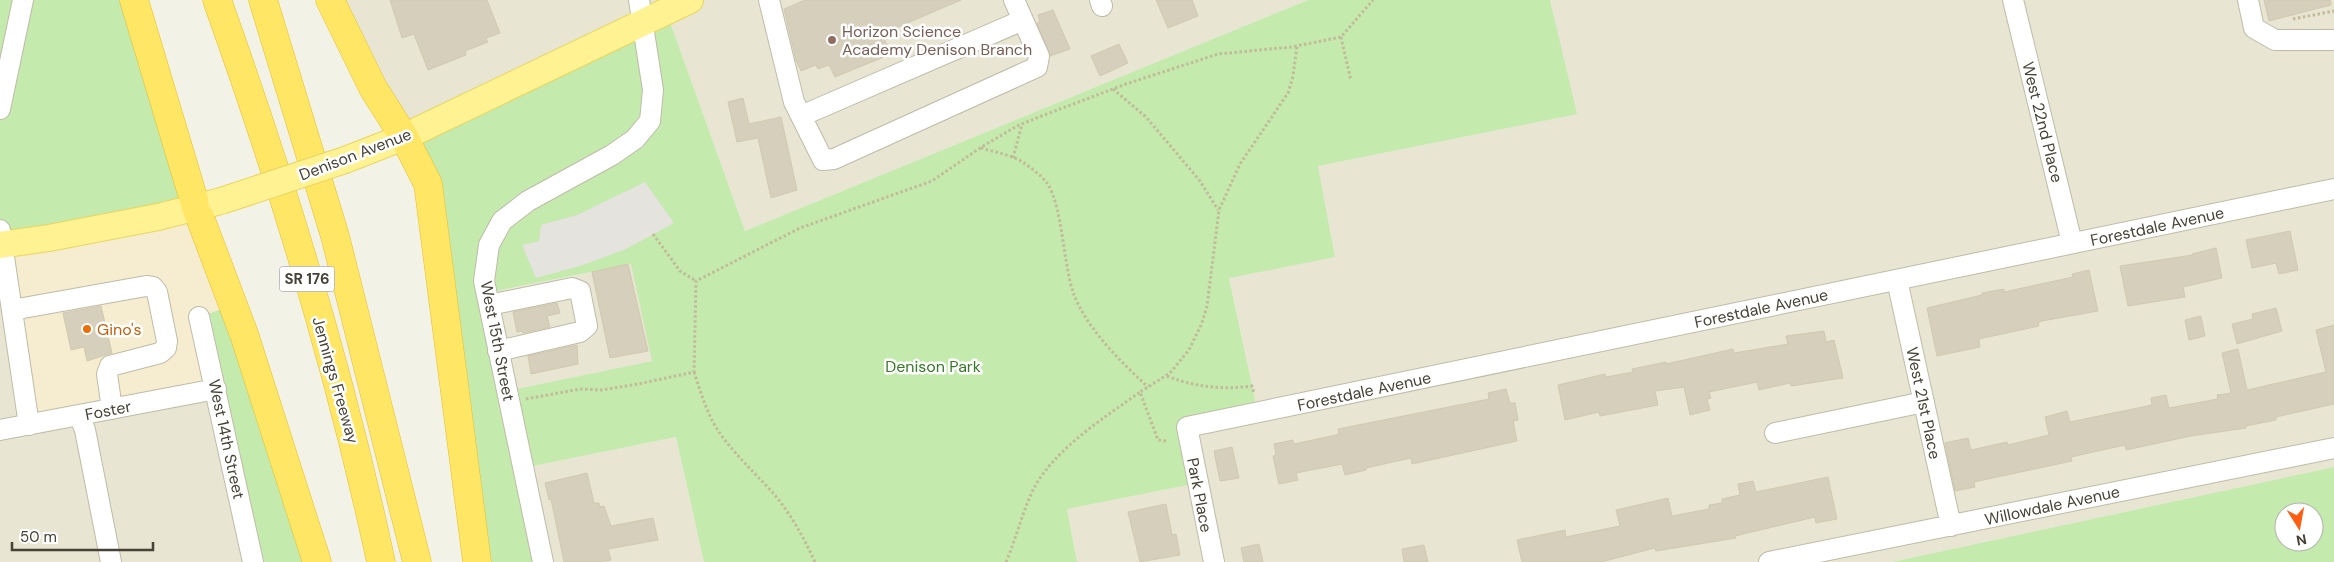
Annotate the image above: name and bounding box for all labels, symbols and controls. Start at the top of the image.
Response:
place label: Horizon Science Academy Denison Branch [842,21,1032,60]
marker: Horizon Science Academy Denison Branch [826,34,838,46]
street label: West 22nd Place [2017,60,2068,185]
street label: Denison Avenue [296,123,414,185]
street label: Forestdale Avenue [2088,202,2226,251]
road number: SR 176 [280,266,334,292]
street label: West 15th Street [476,279,519,403]
street label: Forestdale Avenue [1692,284,1830,333]
street label: Jennings Freeway [307,314,364,446]
place label: Gino's [97,319,142,340]
marker: Gino's [81,323,93,335]
street label: West 21st Place [1901,345,1946,461]
park label: Denison Park [885,356,981,377]
street label: Forestdale Avenue [1295,367,1433,416]
street label: West 14th Street [204,377,249,501]
street label: Foster [83,396,133,425]
street label: Park Place [1182,456,1217,534]
street label: Willowdale Avenue [1983,481,2122,530]
north arrow [2274,502,2324,552]
scale bar [12,520,154,552]
text: 50 m [20,527,57,547]
text: N [2295,530,2308,550]

